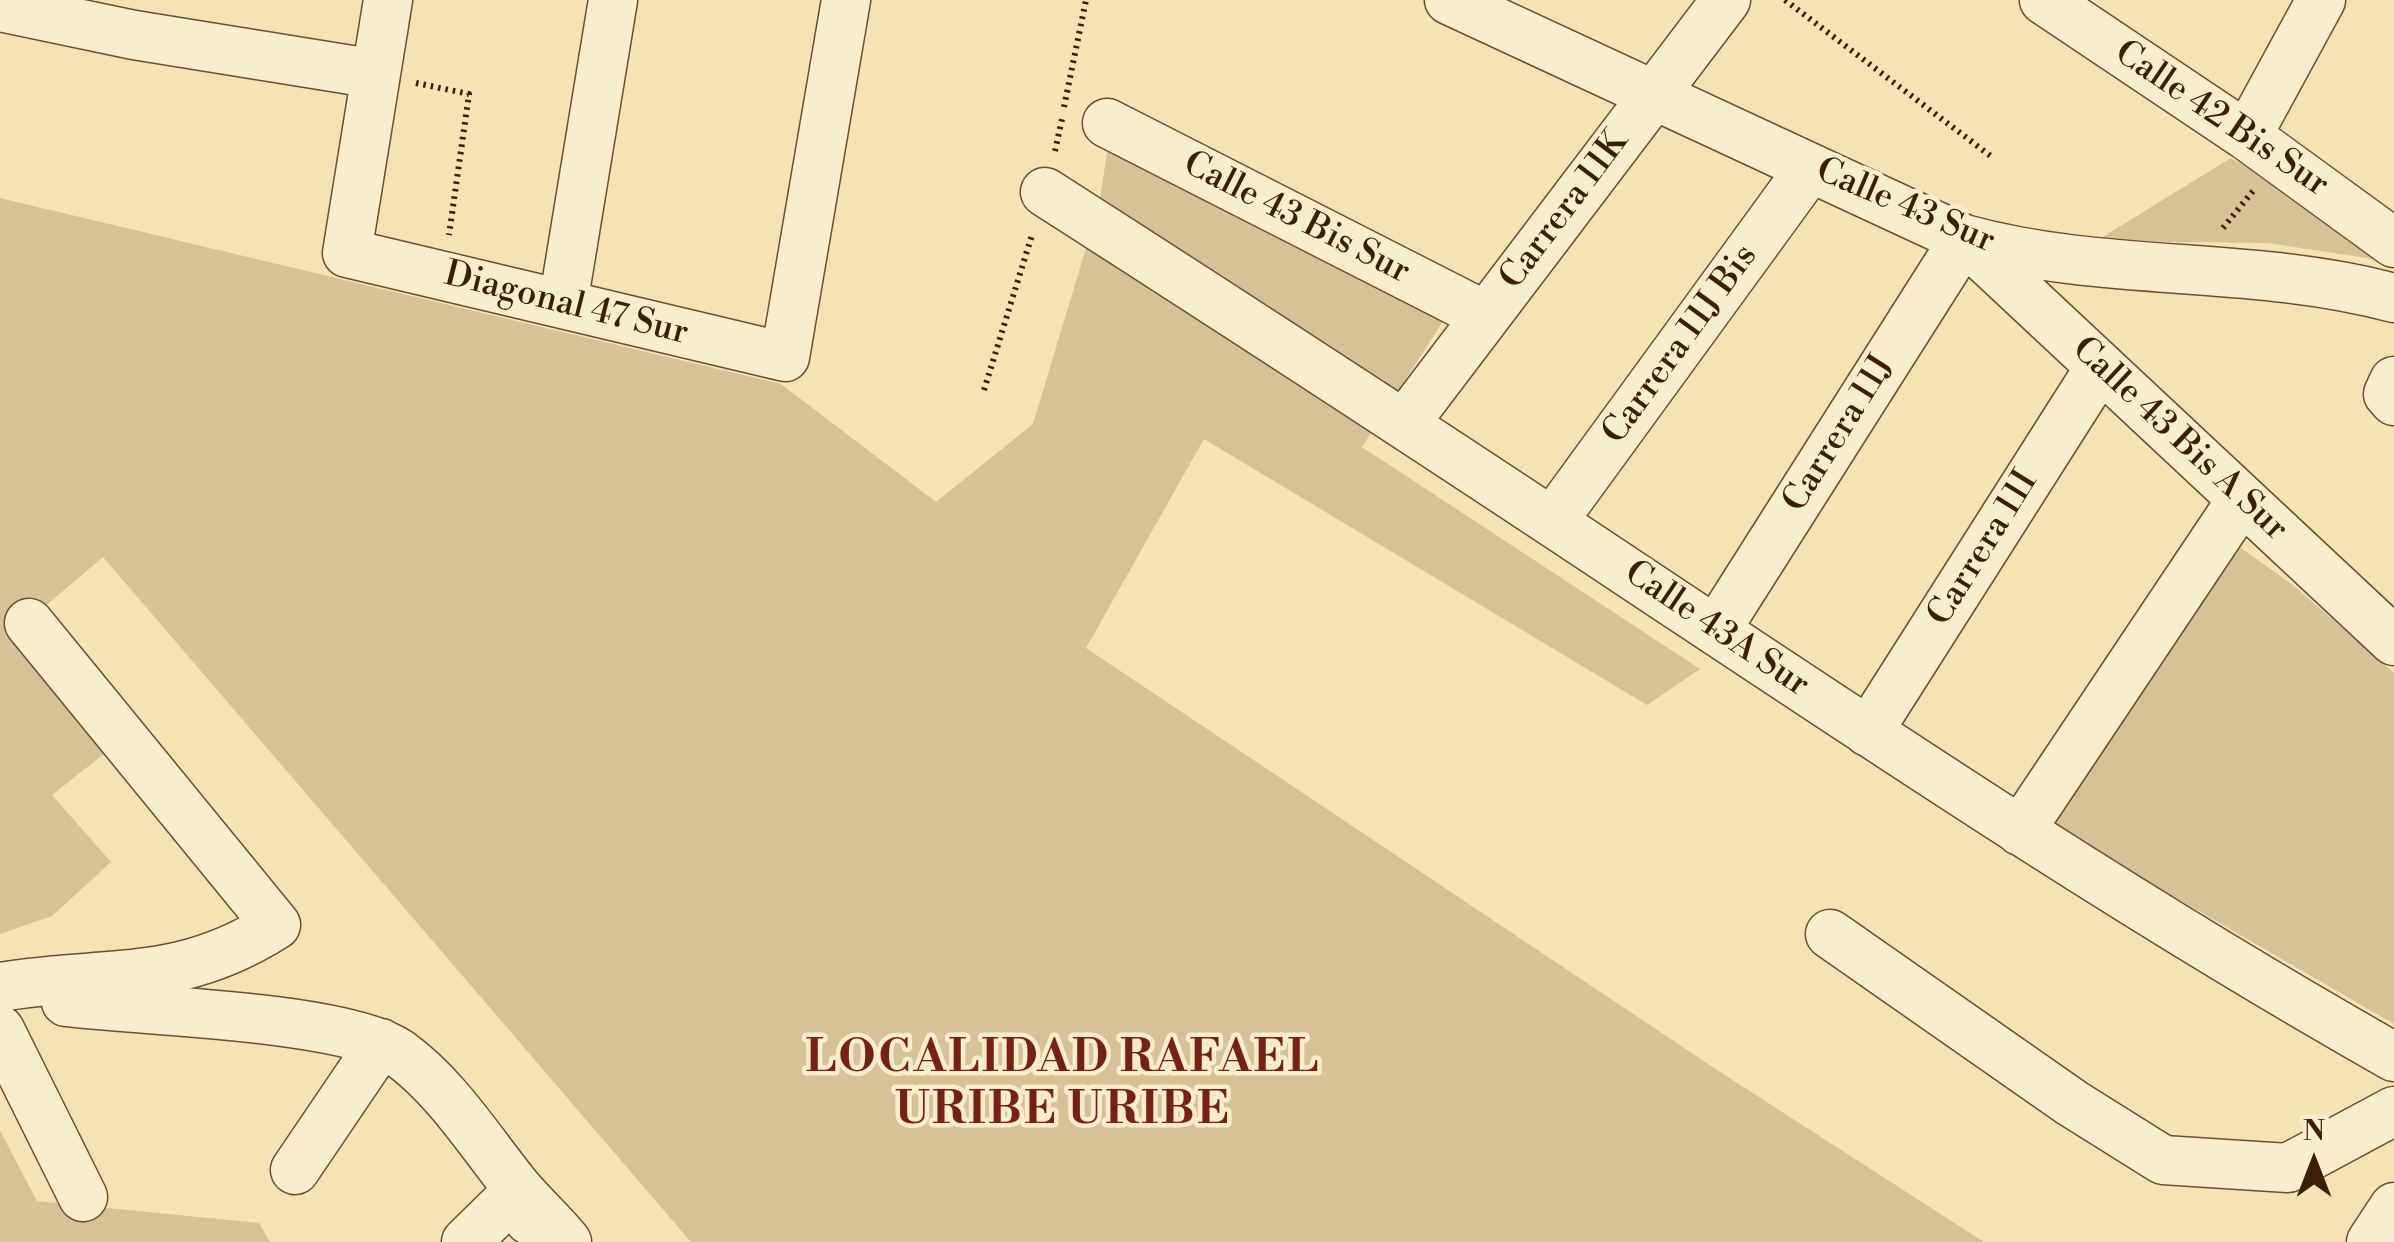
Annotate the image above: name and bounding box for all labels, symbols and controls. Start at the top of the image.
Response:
street label: Calle 42 Bis Sur [2106,33,2336,207]
street label: Carrera 11K [1492,124,1638,298]
street label: Calle 43 Bis Sur [1176,144,1416,294]
street label: Calle 43 Sur [1809,151,2001,263]
street label: Carrera 11J Bis [1595,237,1767,453]
street label: Diagonal 47 Sur [440,254,692,356]
street label: Calle 43 Bis A Sur [2062,329,2296,551]
street label: Carrera 11J [1775,348,1905,520]
street label: Carrera 11I [1920,464,2048,634]
street label: Calle 43A Sur [1616,553,1816,707]
district label: LOCALIDAD RAFAEL URIBE URIBE [805,1033,1321,1139]
north arrow [2264,1112,2364,1212]
text: N [2303,1114,2325,1149]

